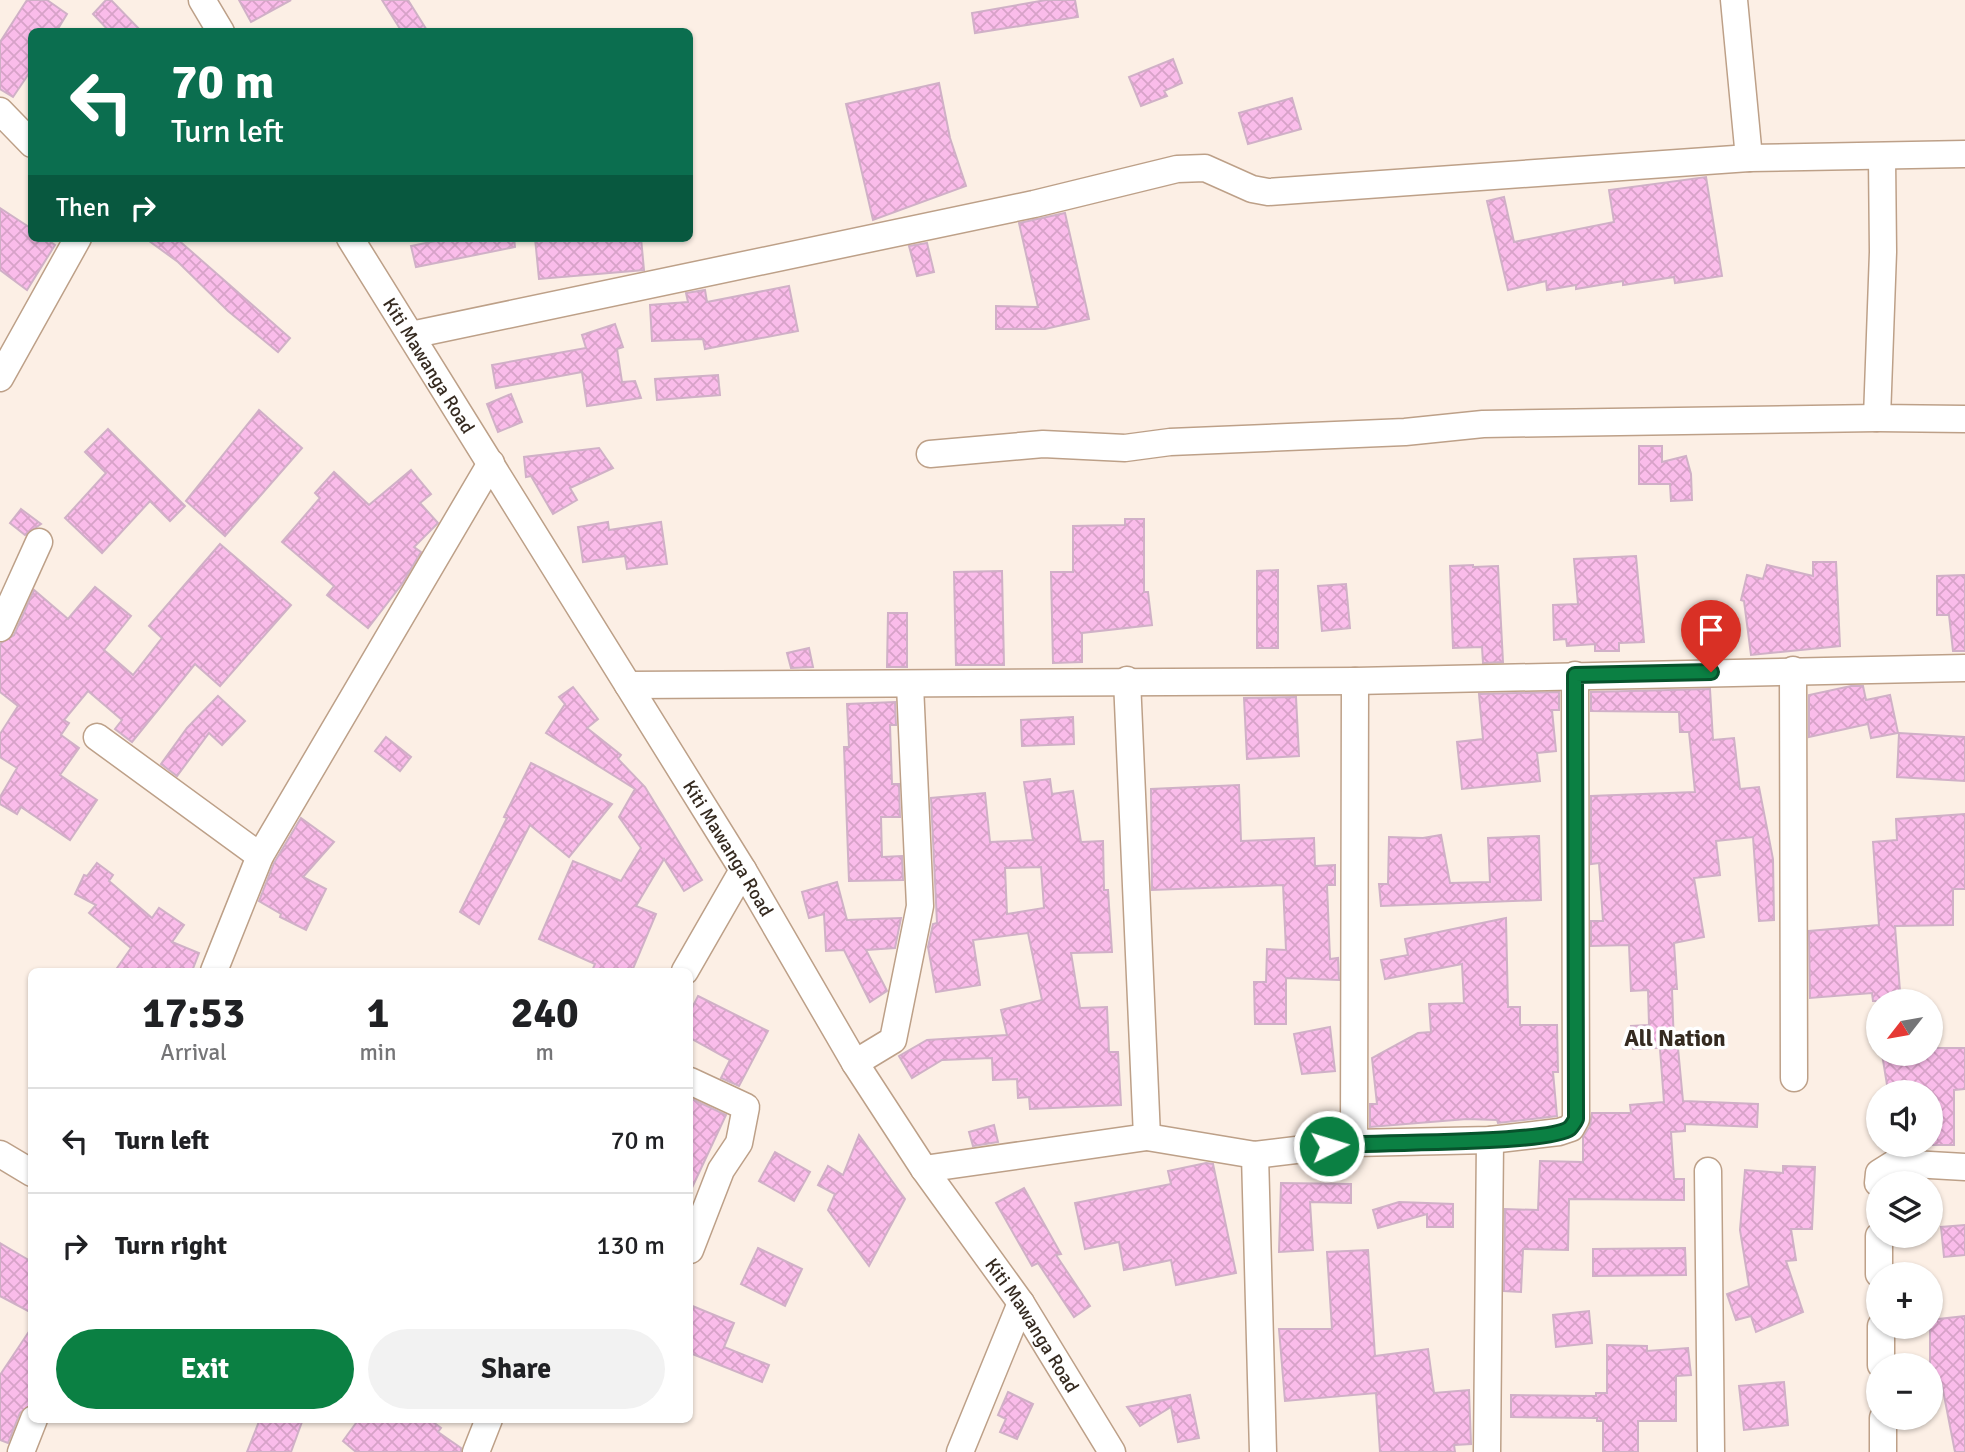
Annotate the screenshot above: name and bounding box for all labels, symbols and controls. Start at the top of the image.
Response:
text: 70 m [171,52,274,112]
icon: left [56,56,147,147]
text: Turn left [171,112,284,151]
icon: right [124,189,162,227]
text: Then [56,192,110,224]
street label: Kiti Mawanga Road [377,294,480,438]
pin [1681,600,1741,672]
icon: arrive [1692,611,1730,649]
street label: Kiti Mawanga Road [677,776,778,921]
text: 17:53 [142,988,245,1039]
text: 1 [367,988,389,1039]
text: 240 [511,988,579,1039]
north arrow [1866,989,1942,1066]
map controls [1866,989,1943,1430]
district label: All Nation [1624,1024,1726,1053]
text: Arrival [161,1038,227,1067]
text: min [359,1038,397,1067]
text: m [536,1038,554,1067]
button: sound [1866,1080,1943,1157]
position arrow [1292,1109,1366,1183]
icon: left [56,1122,94,1160]
text: Turn left [115,1125,209,1157]
text: 70 m [610,1125,665,1157]
button: layers [1866,1171,1943,1248]
icon: right [56,1227,94,1265]
text: Turn right [115,1230,227,1262]
text: 130 m [596,1230,665,1262]
street label: Kiti Mawanga Road [979,1254,1084,1397]
button: + [1866,1262,1943,1339]
button: Exit [56,1329,354,1409]
button: Share [368,1329,665,1409]
button: − [1866,1353,1943,1430]

